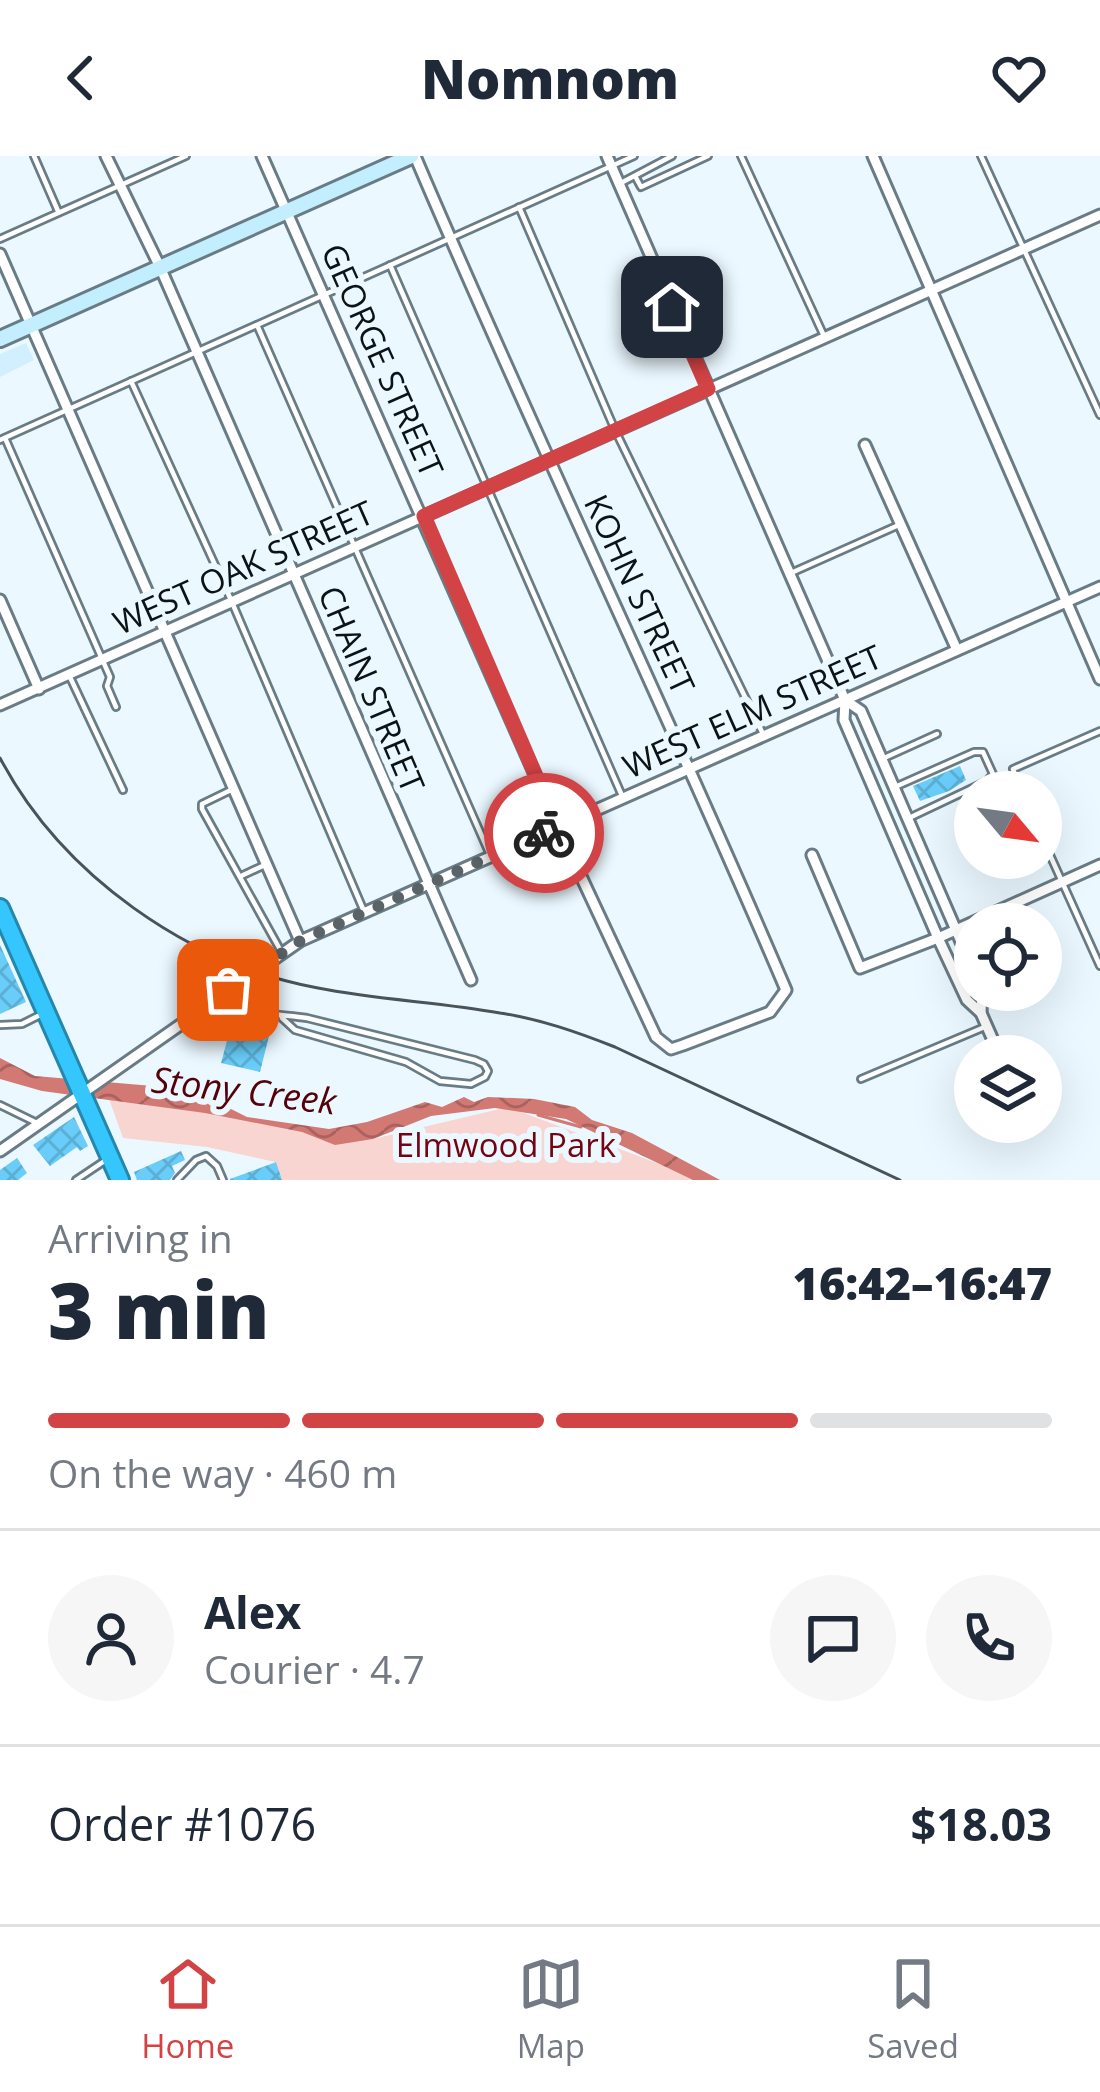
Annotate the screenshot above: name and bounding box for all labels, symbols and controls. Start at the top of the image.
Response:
text: Nomnom [421,41,679,115]
icon: back [48,45,114,111]
icon: heart [986,45,1052,111]
street label: GEORGE STREET [311,236,455,484]
pin [621,256,723,358]
icon: home [639,274,705,340]
street label: KOHN STREET [574,487,706,701]
street label: WEST OAK STREET [106,489,380,645]
street label: CHAIN STREET [308,579,436,799]
street label: WEST ELM STREET [615,634,889,788]
north arrow [954,771,1062,879]
map controls [954,771,1062,1143]
courier [484,773,604,893]
icon: bike [511,800,577,866]
button: locate [954,903,1062,1011]
pin [177,939,279,1041]
icon: bag [195,957,261,1023]
button: layers [954,1035,1062,1143]
water label: Stony Creek [149,1054,341,1126]
park label: Elmwood Park [396,1122,617,1167]
text: Arriving in [48,1211,233,1264]
text: 16:42–16:47 [793,1252,1052,1313]
text: 3 min [48,1256,270,1362]
text: On the way · 460 m [48,1446,397,1499]
button: person [48,1575,174,1701]
button: chat [770,1575,896,1701]
button: phone [926,1575,1052,1701]
text: Alex [204,1581,301,1642]
text: Courier · 4.7 [204,1642,425,1695]
text: Order #1076 [48,1793,316,1854]
text: $18.03 [911,1793,1052,1854]
tab: Home [141,1951,234,2068]
tab: Map [517,1951,585,2068]
tab: Saved [867,1951,959,2068]

